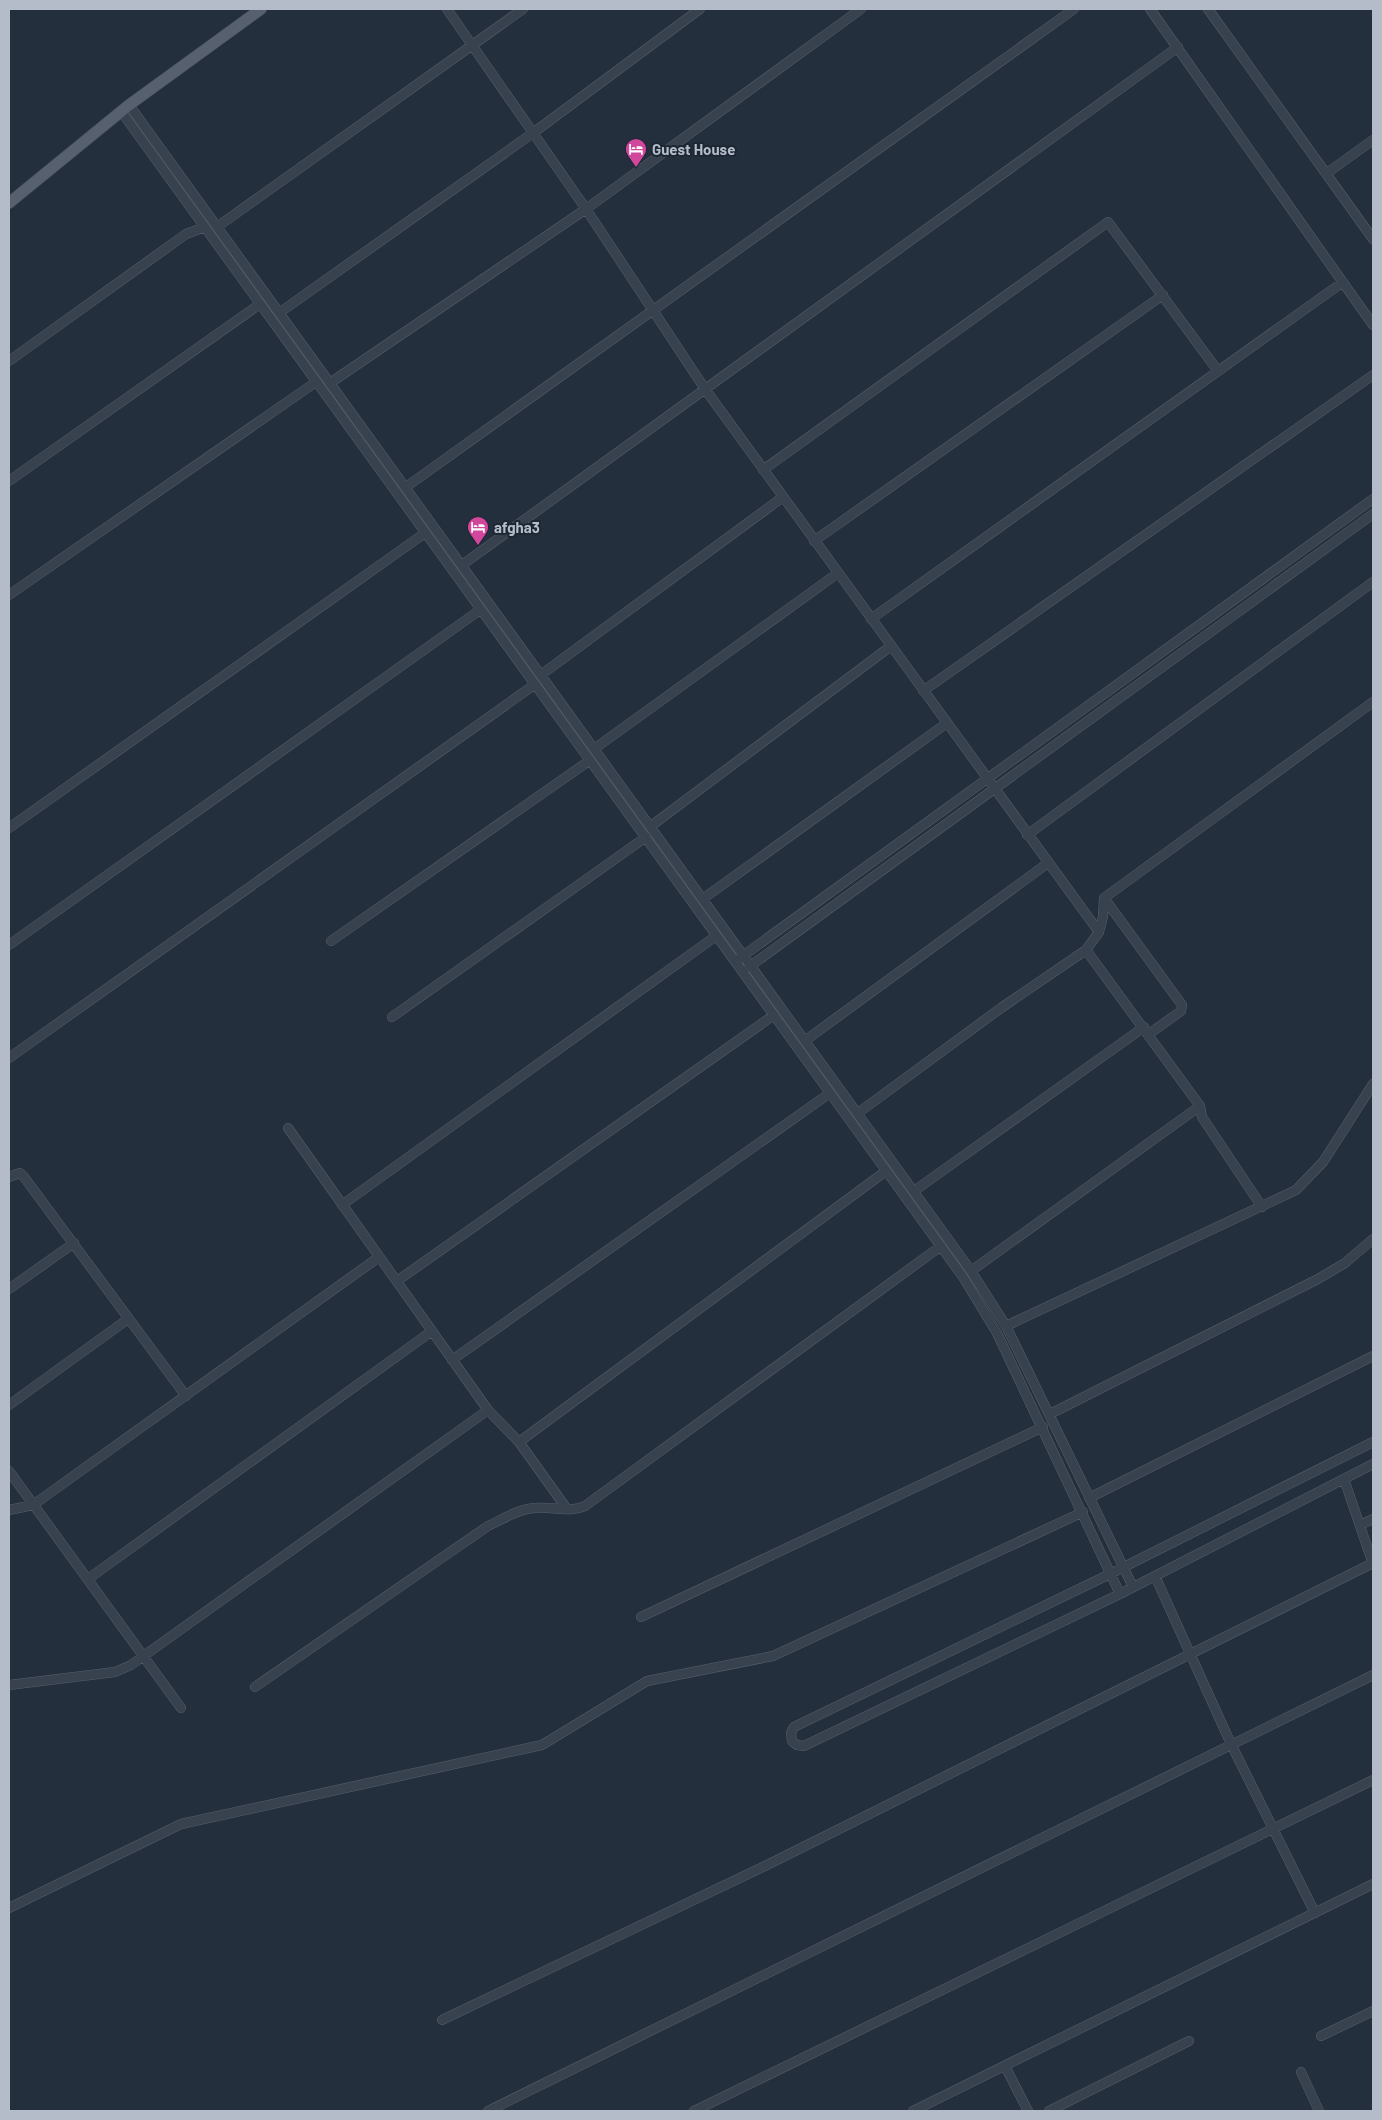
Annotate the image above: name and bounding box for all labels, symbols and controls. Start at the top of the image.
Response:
hotel icon: Guest House [624,137,648,168]
place label: Guest House [652,140,735,158]
hotel icon: afgha3 [466,515,490,546]
place label: afgha3 [494,518,540,536]

